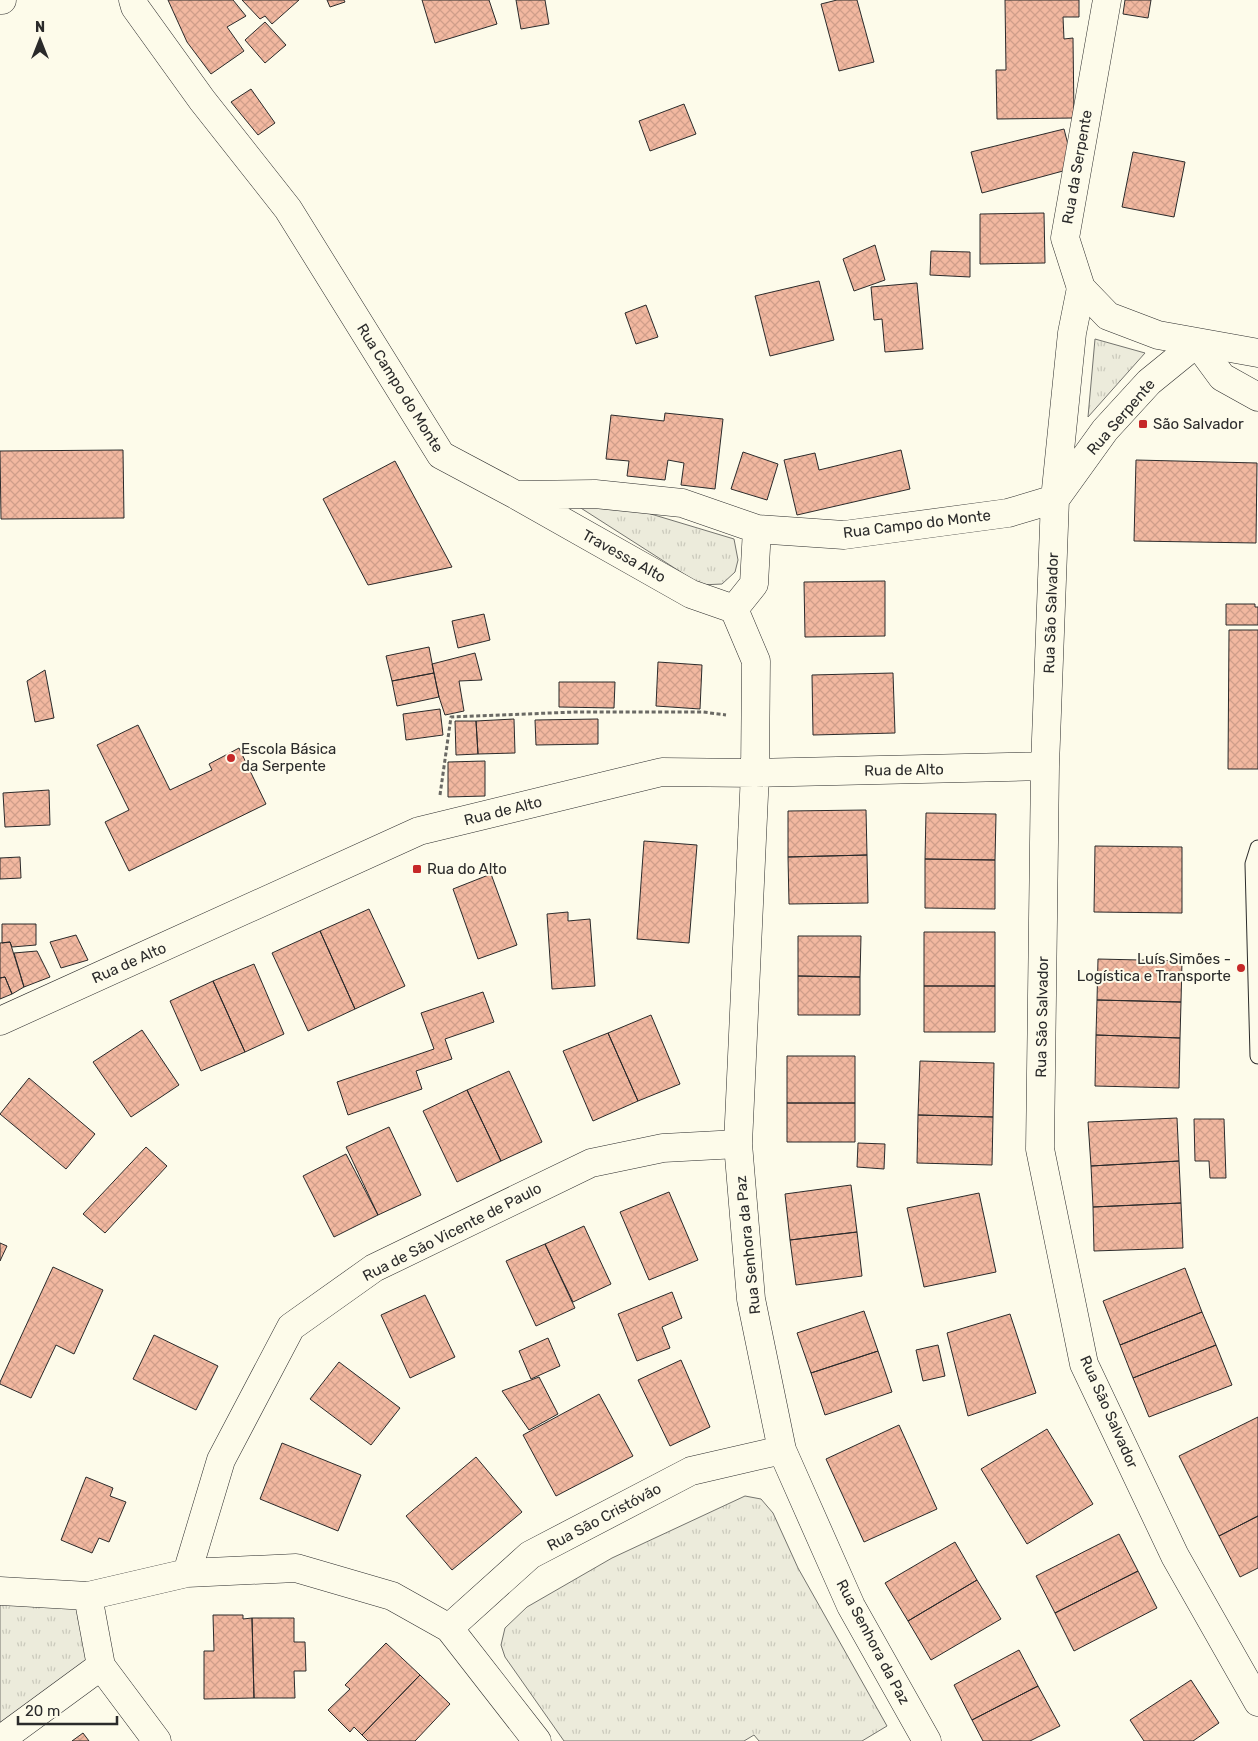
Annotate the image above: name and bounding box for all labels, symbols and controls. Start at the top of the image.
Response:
north arrow [15,15,65,65]
text: N [35,19,45,36]
street label: Rua da Serpente [1058,108,1096,226]
street label: Rua Campo do Monte [353,320,447,456]
street label: Rua Serpente [1083,375,1159,459]
place label: São Salvador [1153,415,1244,433]
marker: São Salvador [1137,418,1149,430]
street label: Rua Campo do Monte [842,506,992,542]
street label: Travessa Alto [579,526,669,586]
street label: Rua São Salvador [1040,552,1062,674]
place label: Escola Básica da Serpente [241,740,336,775]
marker: Escola Básica da Serpente [225,752,237,764]
street label: Rua de Alto [864,760,944,780]
street label: Rua de Alto [462,793,544,829]
place label: Rua do Alto [427,860,507,878]
marker: Rua do Alto [411,863,423,875]
street label: Rua de Alto [89,939,169,987]
place label: Luís Simões - Logística e Transporte [1077,950,1231,985]
street label: Rua São Salvador [1032,956,1052,1078]
marker: Luís Simões - Logística e Transporte [1235,962,1247,974]
street label: Rua Senhora da Paz [732,1174,764,1315]
street label: Rua de São Vicente de Paulo [360,1179,544,1285]
street label: Rua São Salvador [1076,1353,1142,1471]
street label: Rua São Cristóvão [544,1479,664,1555]
street label: Rua Senhora da Paz [832,1576,914,1708]
scale bar [18,1694,116,1726]
text: 20 m [25,1702,60,1720]

